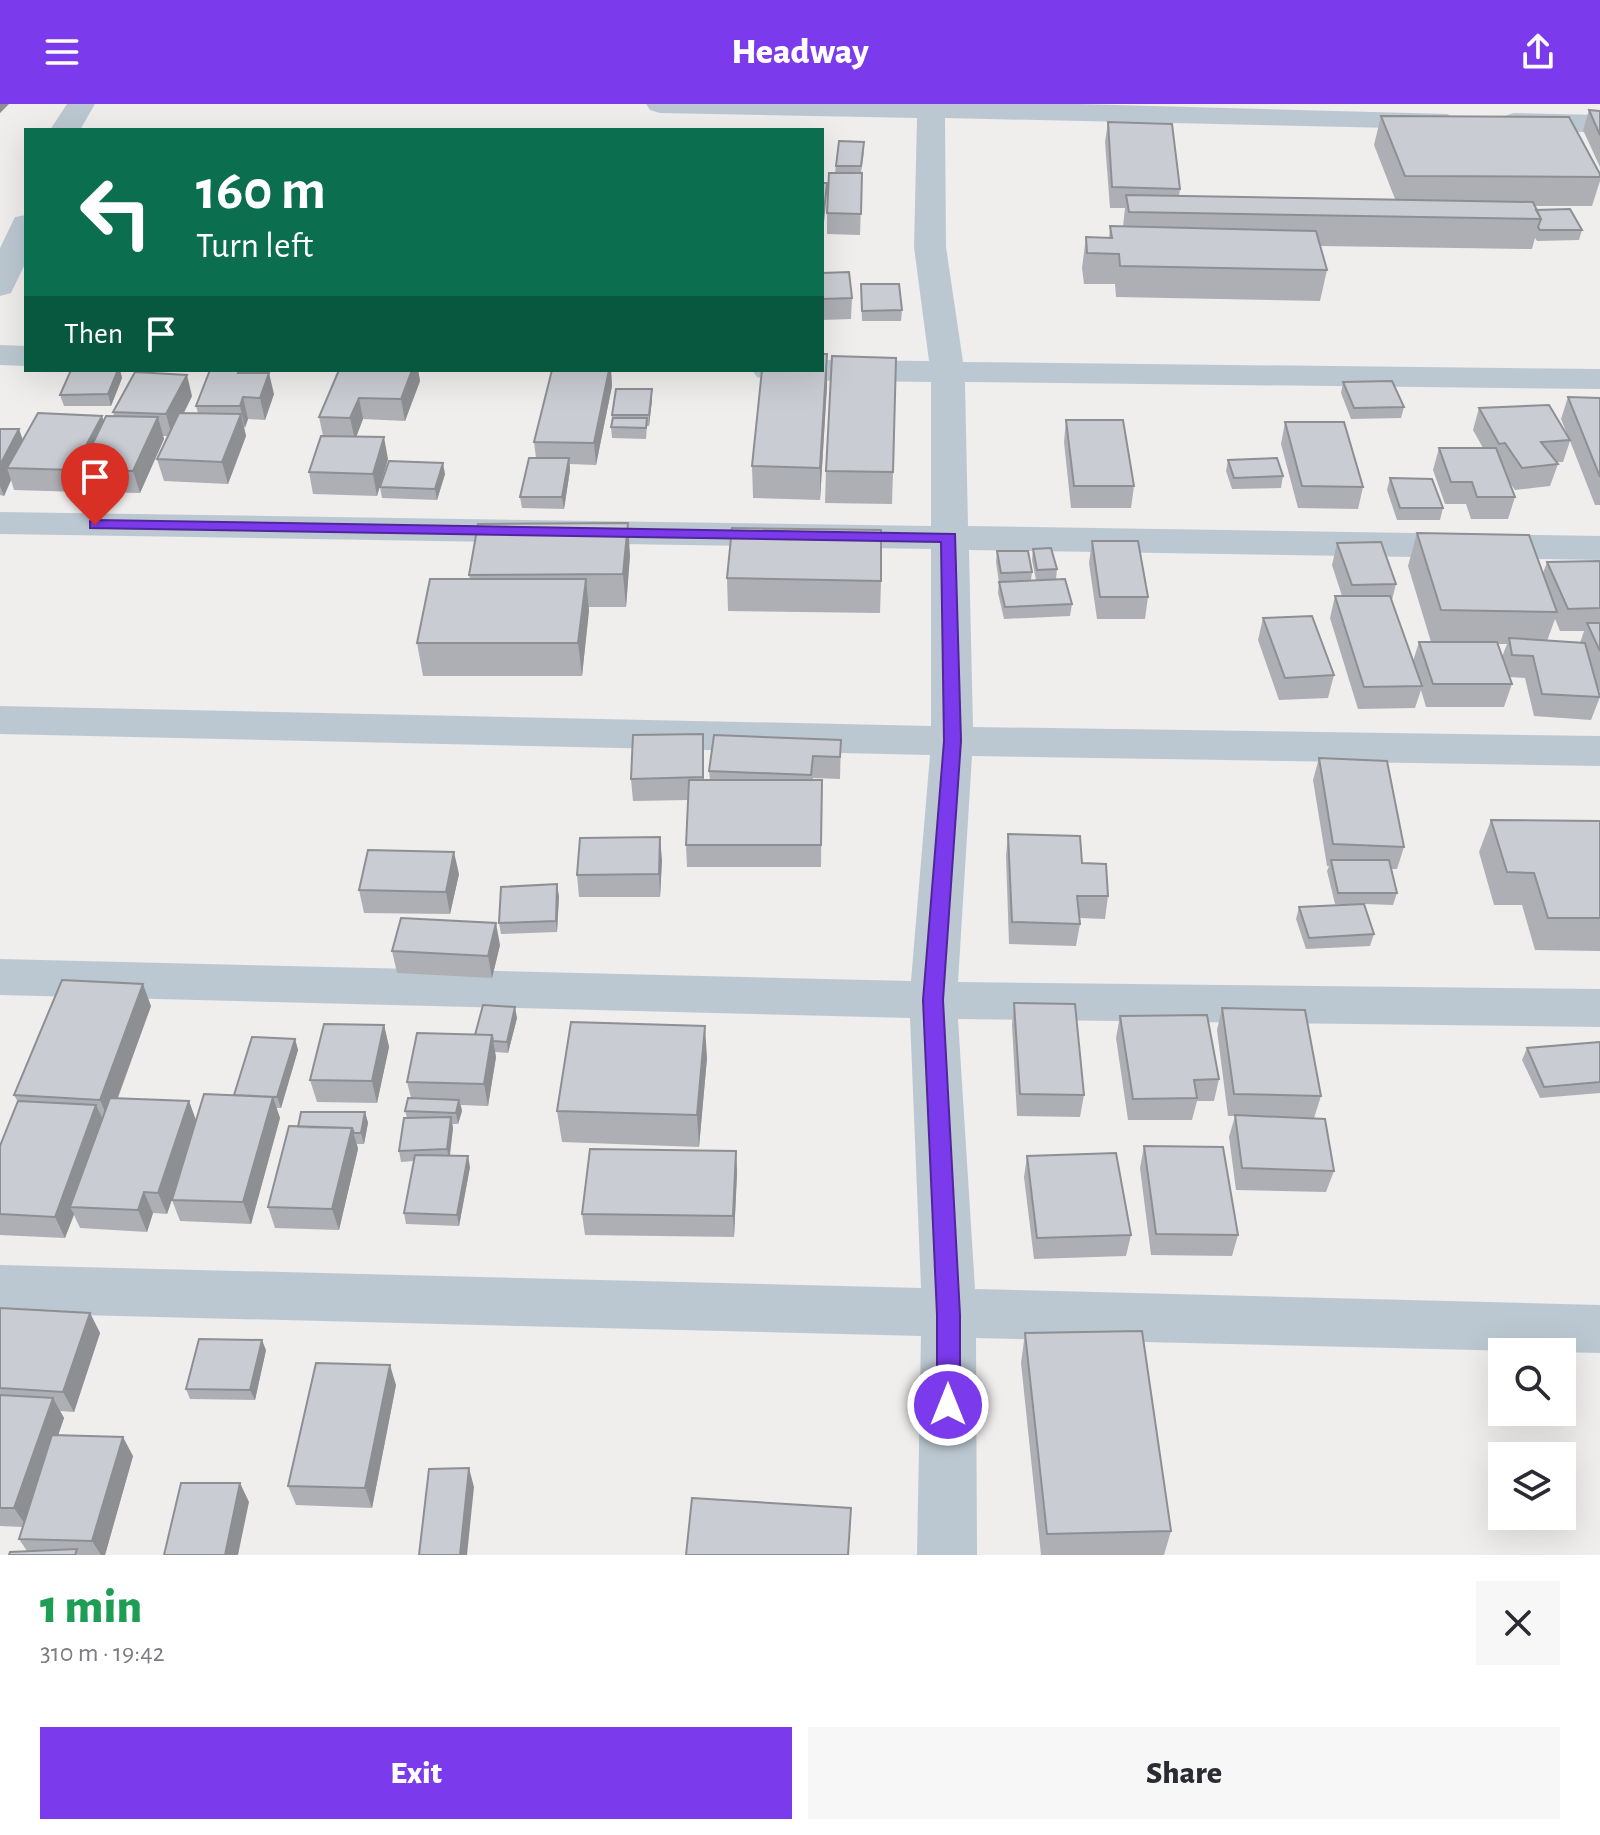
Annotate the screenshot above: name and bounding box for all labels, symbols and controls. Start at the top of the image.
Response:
icon: menu [40,30,84,74]
icon: share [1516,30,1560,74]
text: Headway [731,34,869,70]
icon: left [64,160,168,264]
text: 160 m [196,163,326,219]
text: Turn left [196,228,313,264]
icon: arrive [139,312,183,356]
text: Then [64,319,123,349]
pin [61,443,129,525]
icon: arrive [73,455,117,499]
map controls [1488,1338,1576,1530]
button: search [1488,1338,1576,1426]
position arrow [906,1363,990,1447]
button: layers [1488,1442,1576,1530]
button: close [1476,1581,1560,1665]
text: 1 min [40,1584,142,1632]
text: 310 m · 19:42 [40,1640,164,1666]
button: Exit [40,1727,792,1819]
button: Share [808,1727,1560,1819]

